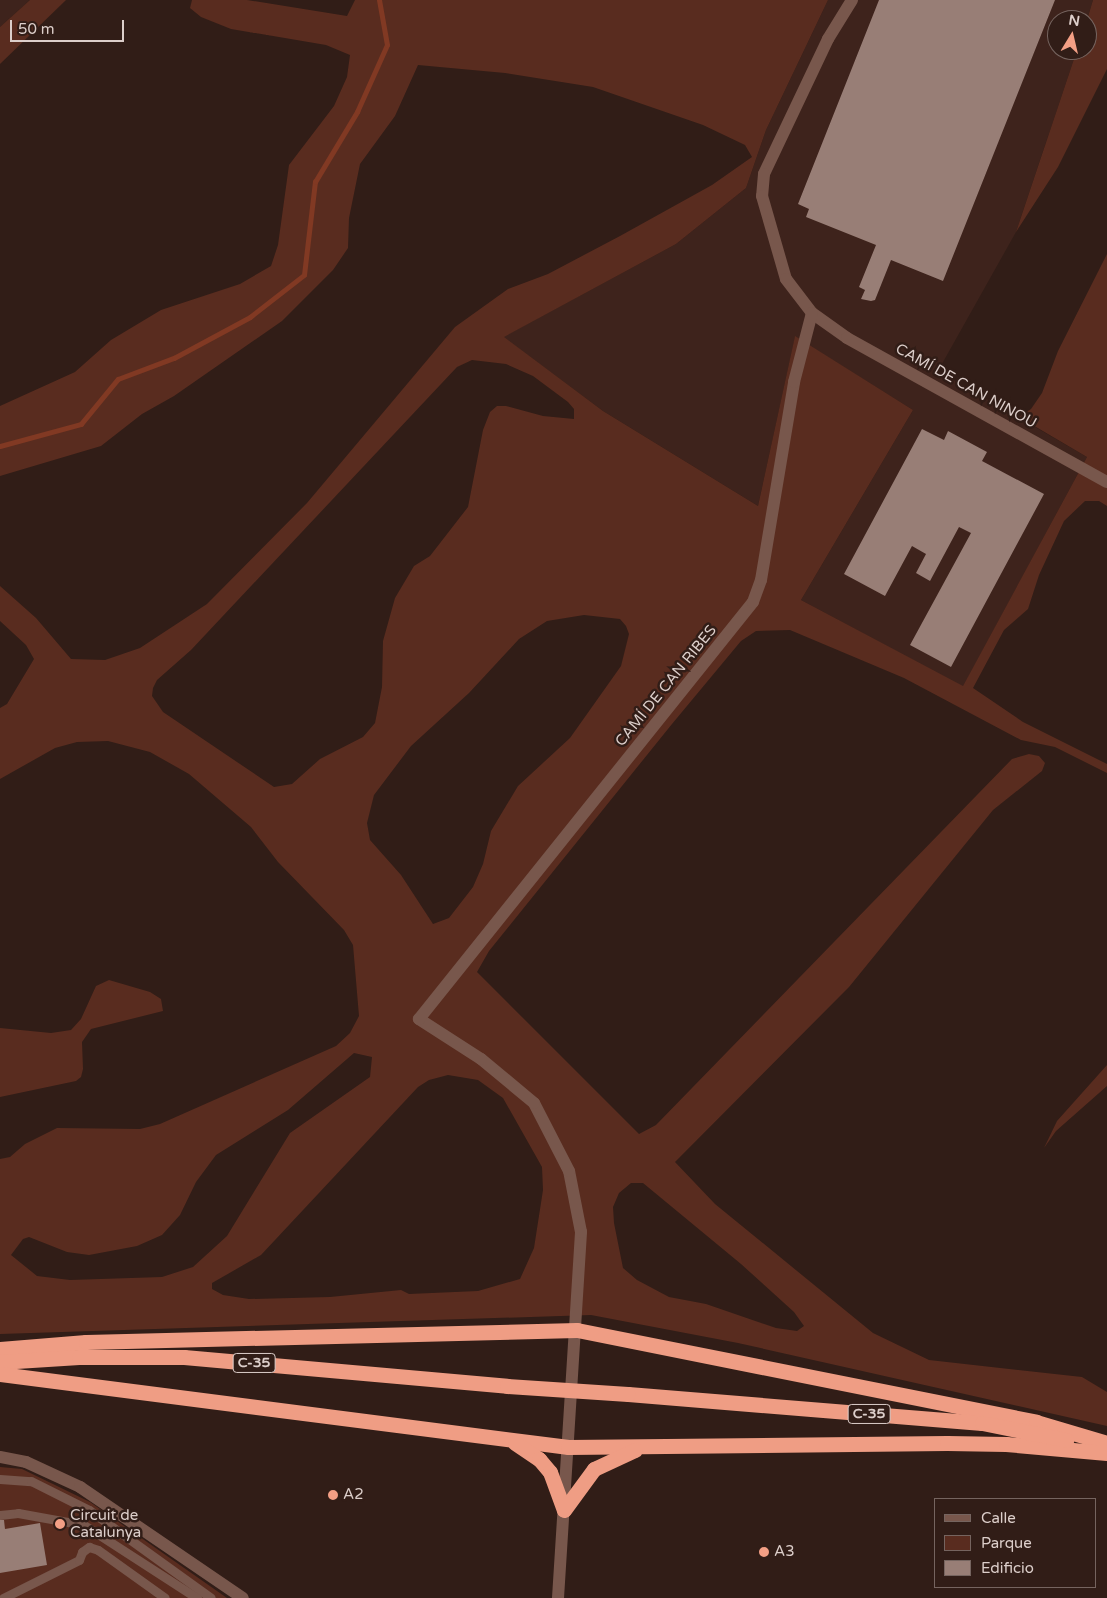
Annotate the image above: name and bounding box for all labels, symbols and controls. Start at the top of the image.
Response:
scale bar [12,10,126,42]
north arrow [1047,10,1097,60]
text: N [1067,11,1081,30]
text: 50 m [18,20,55,38]
street label: CAMÍ DE CAN NINOU [892,340,1040,432]
street label: CAMÍ DE CAN RIBES [612,622,720,750]
road number: C-35 [232,1352,276,1375]
road number: C-35 [846,1402,892,1426]
place label: A2 [343,1486,364,1504]
marker: A2 [327,1489,339,1501]
legend [934,1498,1097,1588]
place label: Circuit de Catalunya [70,1506,141,1541]
text: Calle [981,1509,1016,1527]
marker: Circuit de Catalunya [54,1518,66,1530]
text: Parque [981,1534,1032,1552]
place label: A3 [774,1543,795,1561]
marker: A3 [758,1546,770,1558]
text: Edificio [981,1559,1034,1577]

